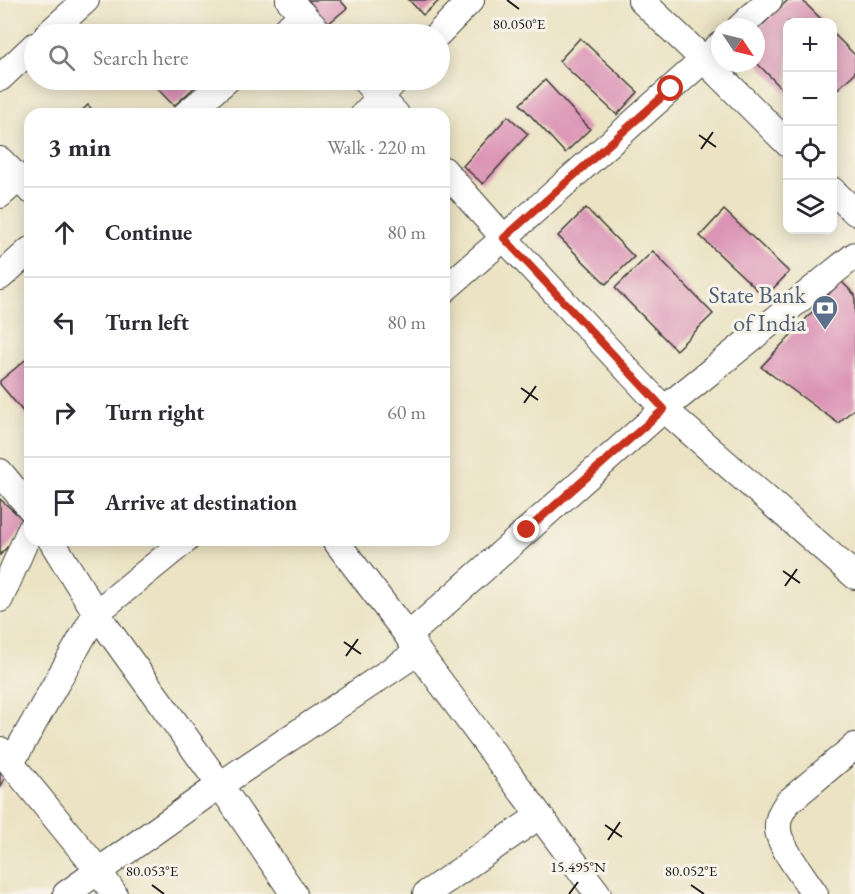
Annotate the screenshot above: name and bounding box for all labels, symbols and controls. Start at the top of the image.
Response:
text: 80.050°E [493,14,546,33]
north arrow [711,18,765,72]
map controls [783,18,837,234]
button: + [783,18,837,72]
search box [24,24,450,90]
icon: search [45,41,78,74]
text: Search here [93,43,188,72]
button: − [783,72,837,126]
route start [657,75,683,101]
button: locate [783,126,837,180]
text: 3 min [48,130,111,164]
text: Walk · 220 m [327,134,426,160]
button: layers [783,180,837,234]
icon: ahead [48,216,81,249]
text: Continue [105,218,192,247]
text: 80 m [387,219,426,245]
place label: State Bank of India [708,279,807,338]
bank icon: State Bank of India [810,293,840,331]
icon: left [48,306,81,339]
text: Turn left [105,308,189,337]
text: 80 m [387,309,426,335]
icon: right [48,396,81,429]
text: Turn right [105,398,204,427]
text: 60 m [387,399,426,425]
icon: arrive [48,486,81,519]
text: Arrive at destination [105,488,297,517]
route end [513,516,539,542]
text: 15.495°N [550,857,606,876]
text: 80.053°E [126,861,179,880]
text: 80.052°E [665,861,718,880]

